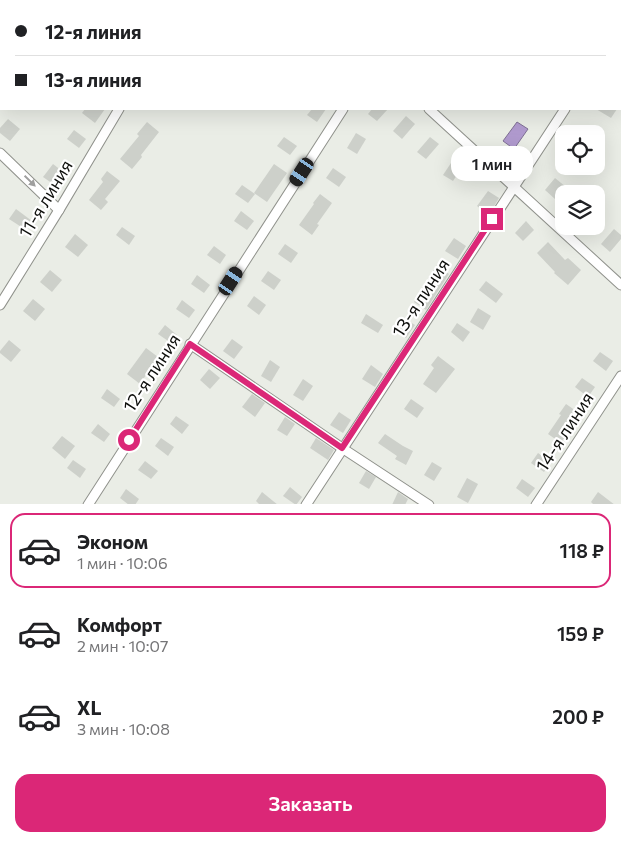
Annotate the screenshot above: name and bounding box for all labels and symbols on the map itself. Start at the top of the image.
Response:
callout: 1 мин [451,146,533,182]
car [287,155,316,189]
street label: 11-я линия [13,156,77,241]
one-way arrow [23,175,35,187]
route end [481,208,503,230]
street label: 13-я линия [387,254,454,341]
car [216,264,245,298]
street label: 12-я линия [118,329,185,416]
street label: 14-я линия [530,388,598,475]
route start [118,429,140,451]

